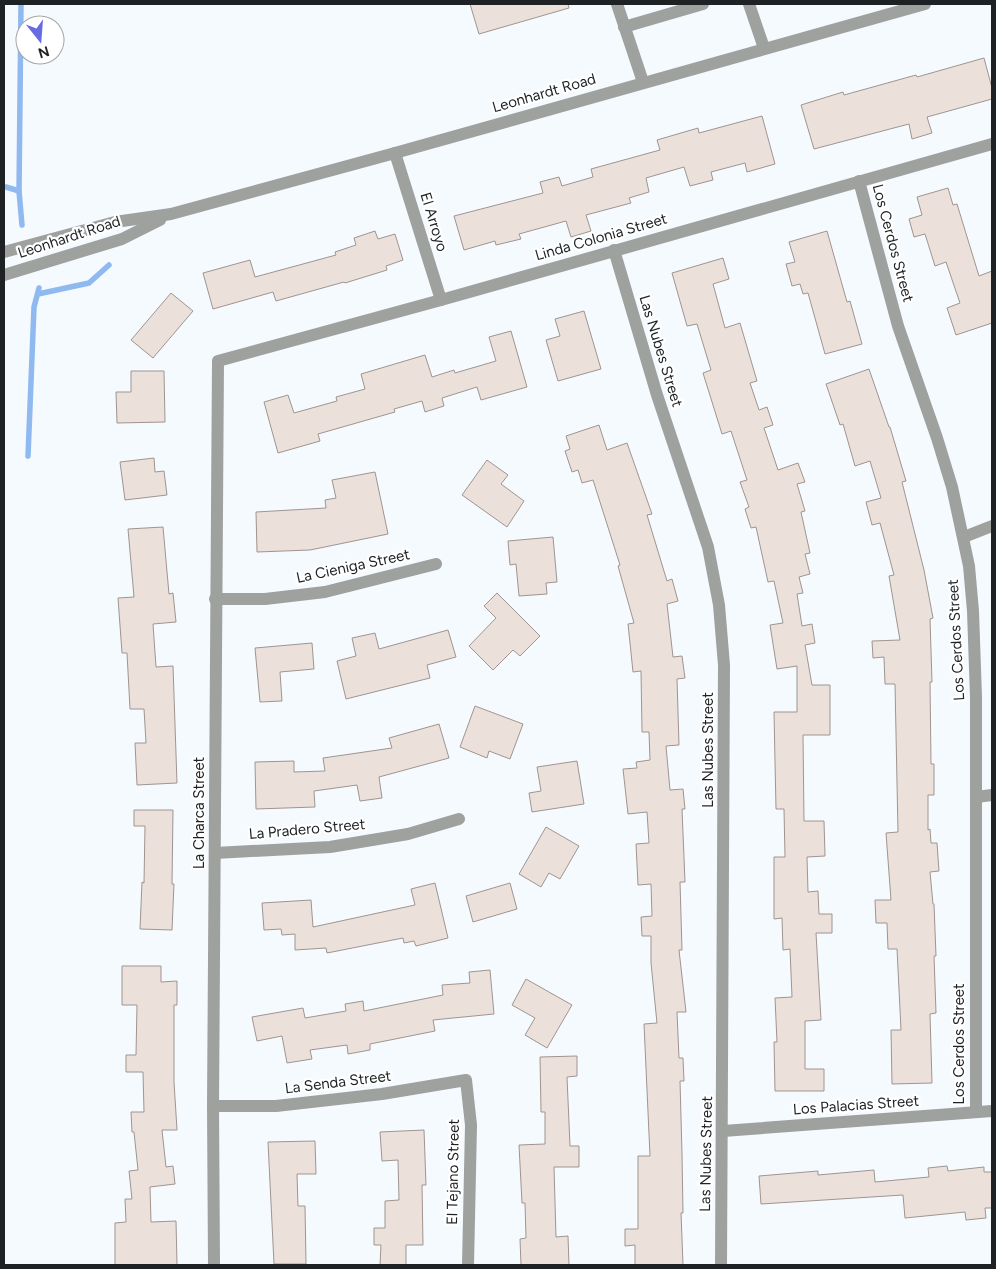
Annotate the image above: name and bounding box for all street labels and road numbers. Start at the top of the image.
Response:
street label: Leonhardt Road [490,70,598,116]
street label: Los Cerdos Street [869,182,917,304]
street label: El Arroyo [416,190,452,254]
street label: Linda Colonia Street [533,209,669,264]
street label: Leonhardt Road [15,212,123,262]
street label: Las Nubes Street [635,293,687,409]
street label: La Cieniga Street [295,545,412,587]
street label: Los Cerdos Street [944,579,968,701]
street label: Las Nubes Street [699,692,717,808]
street label: La Charca Street [190,756,208,869]
street label: La Pradero Street [248,815,366,843]
street label: Los Cerdos Street [950,983,968,1105]
street label: La Senda Street [284,1067,393,1097]
street label: Los Palacias Street [792,1092,920,1118]
street label: Las Nubes Street [696,1096,716,1212]
street label: El Tejano Street [443,1119,463,1225]

